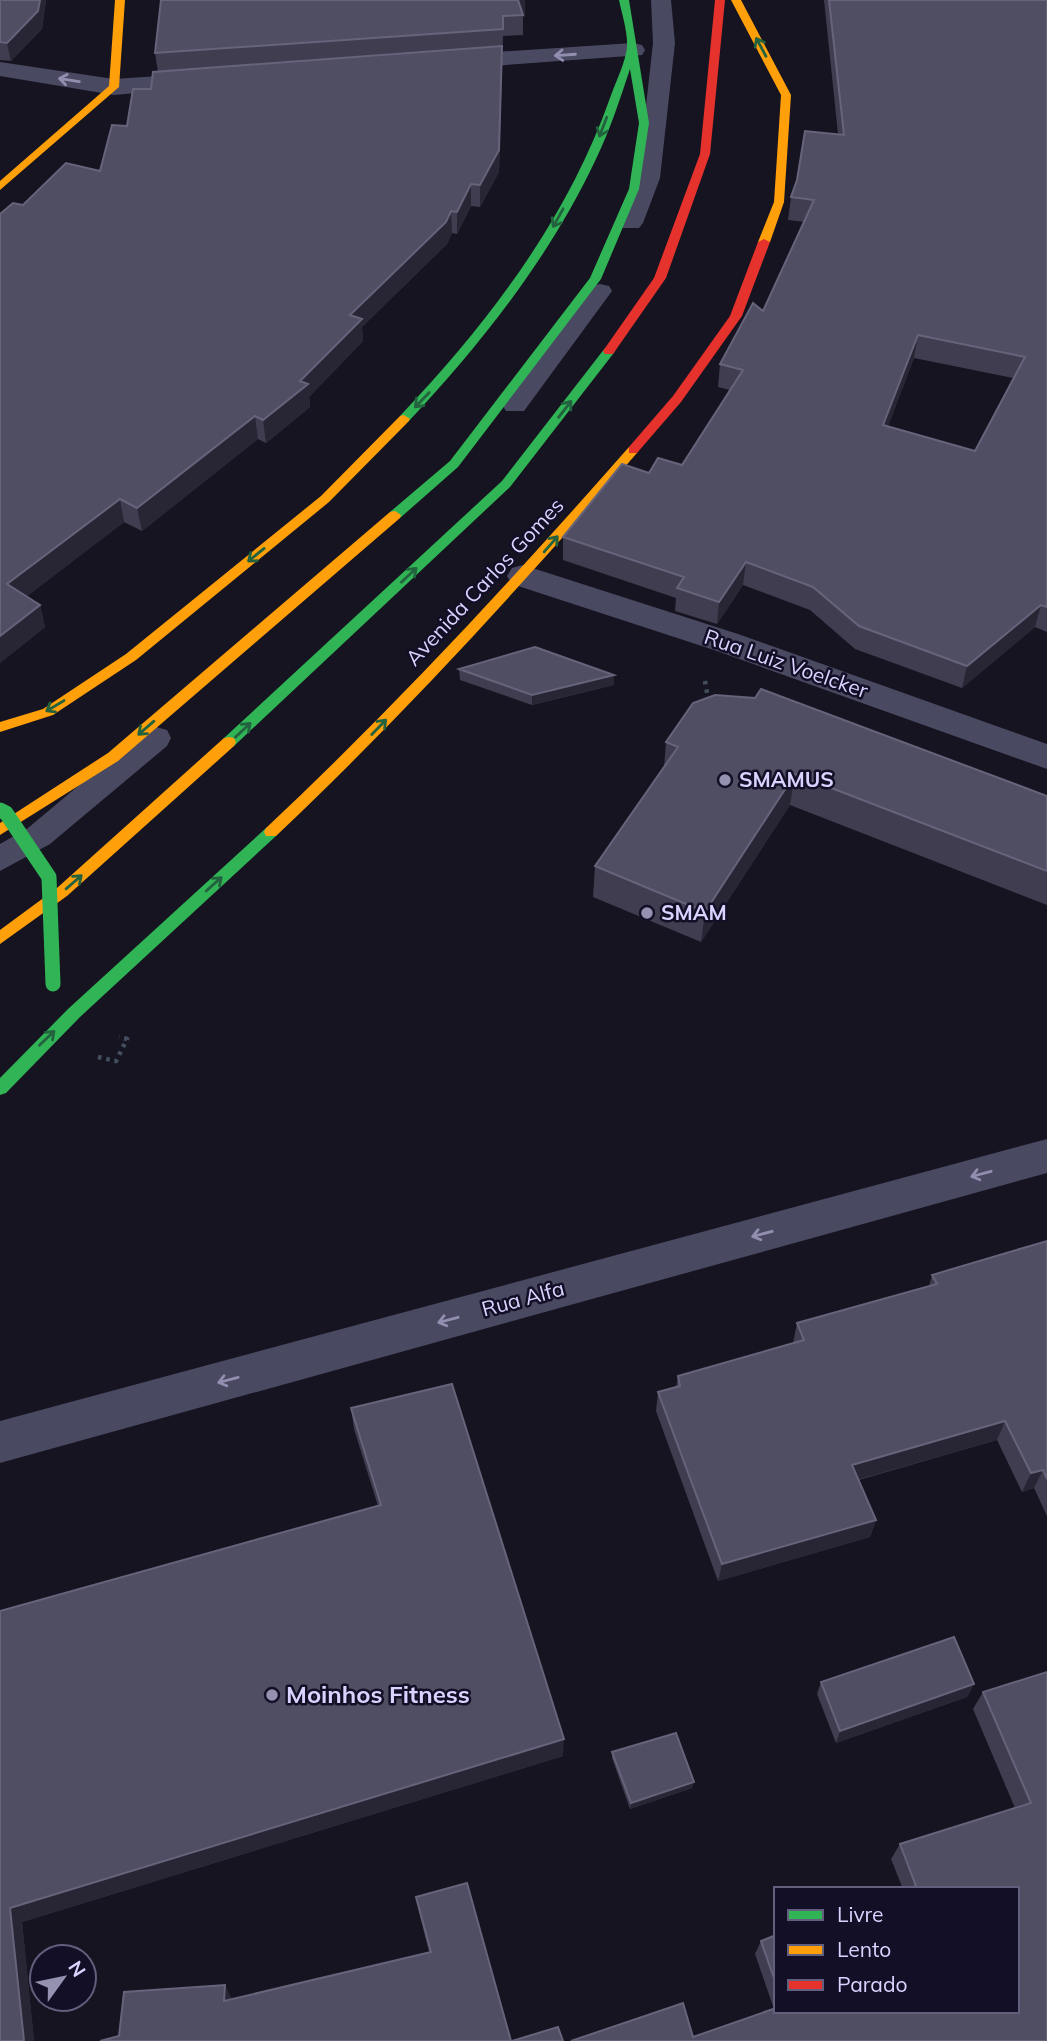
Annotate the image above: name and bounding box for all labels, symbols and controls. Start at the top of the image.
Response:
one-way arrow [754,38,768,58]
one-way arrow [553,48,576,61]
one-way arrow [58,73,81,86]
one-way arrow [595,116,608,138]
one-way arrow [551,208,565,228]
one-way arrow [413,391,430,408]
one-way arrow [557,401,572,419]
street label: Avenida Carlos Gomes [400,492,569,671]
one-way arrow [543,535,559,553]
one-way arrow [248,548,266,563]
one-way arrow [400,566,417,583]
street label: Rua Luiz Voelcker [701,623,872,703]
one-way arrow [46,699,65,714]
one-way arrow [370,719,387,736]
one-way arrow [138,720,156,736]
one-way arrow [234,722,252,738]
place label: SMAMUS [739,766,834,792]
marker: SMAMUS [717,772,733,788]
one-way arrow [64,874,82,890]
one-way arrow [205,876,222,893]
place label: SMAM [661,899,727,925]
marker: SMAM [639,905,655,921]
one-way arrow [38,1030,55,1047]
one-way arrow [970,1169,992,1182]
one-way arrow [751,1228,773,1241]
street label: Rua Alfa [478,1275,567,1322]
one-way arrow [437,1314,459,1327]
one-way arrow [217,1374,240,1387]
place label: Moinhos Fitness [286,1679,470,1709]
marker: Moinhos Fitness [264,1687,280,1703]
legend [774,1887,1019,2013]
text: Livre [837,1901,884,1927]
text: Lento [837,1936,891,1962]
north arrow [28,1943,98,2013]
text: N [63,1956,91,1981]
text: Parado [837,1971,907,1997]

